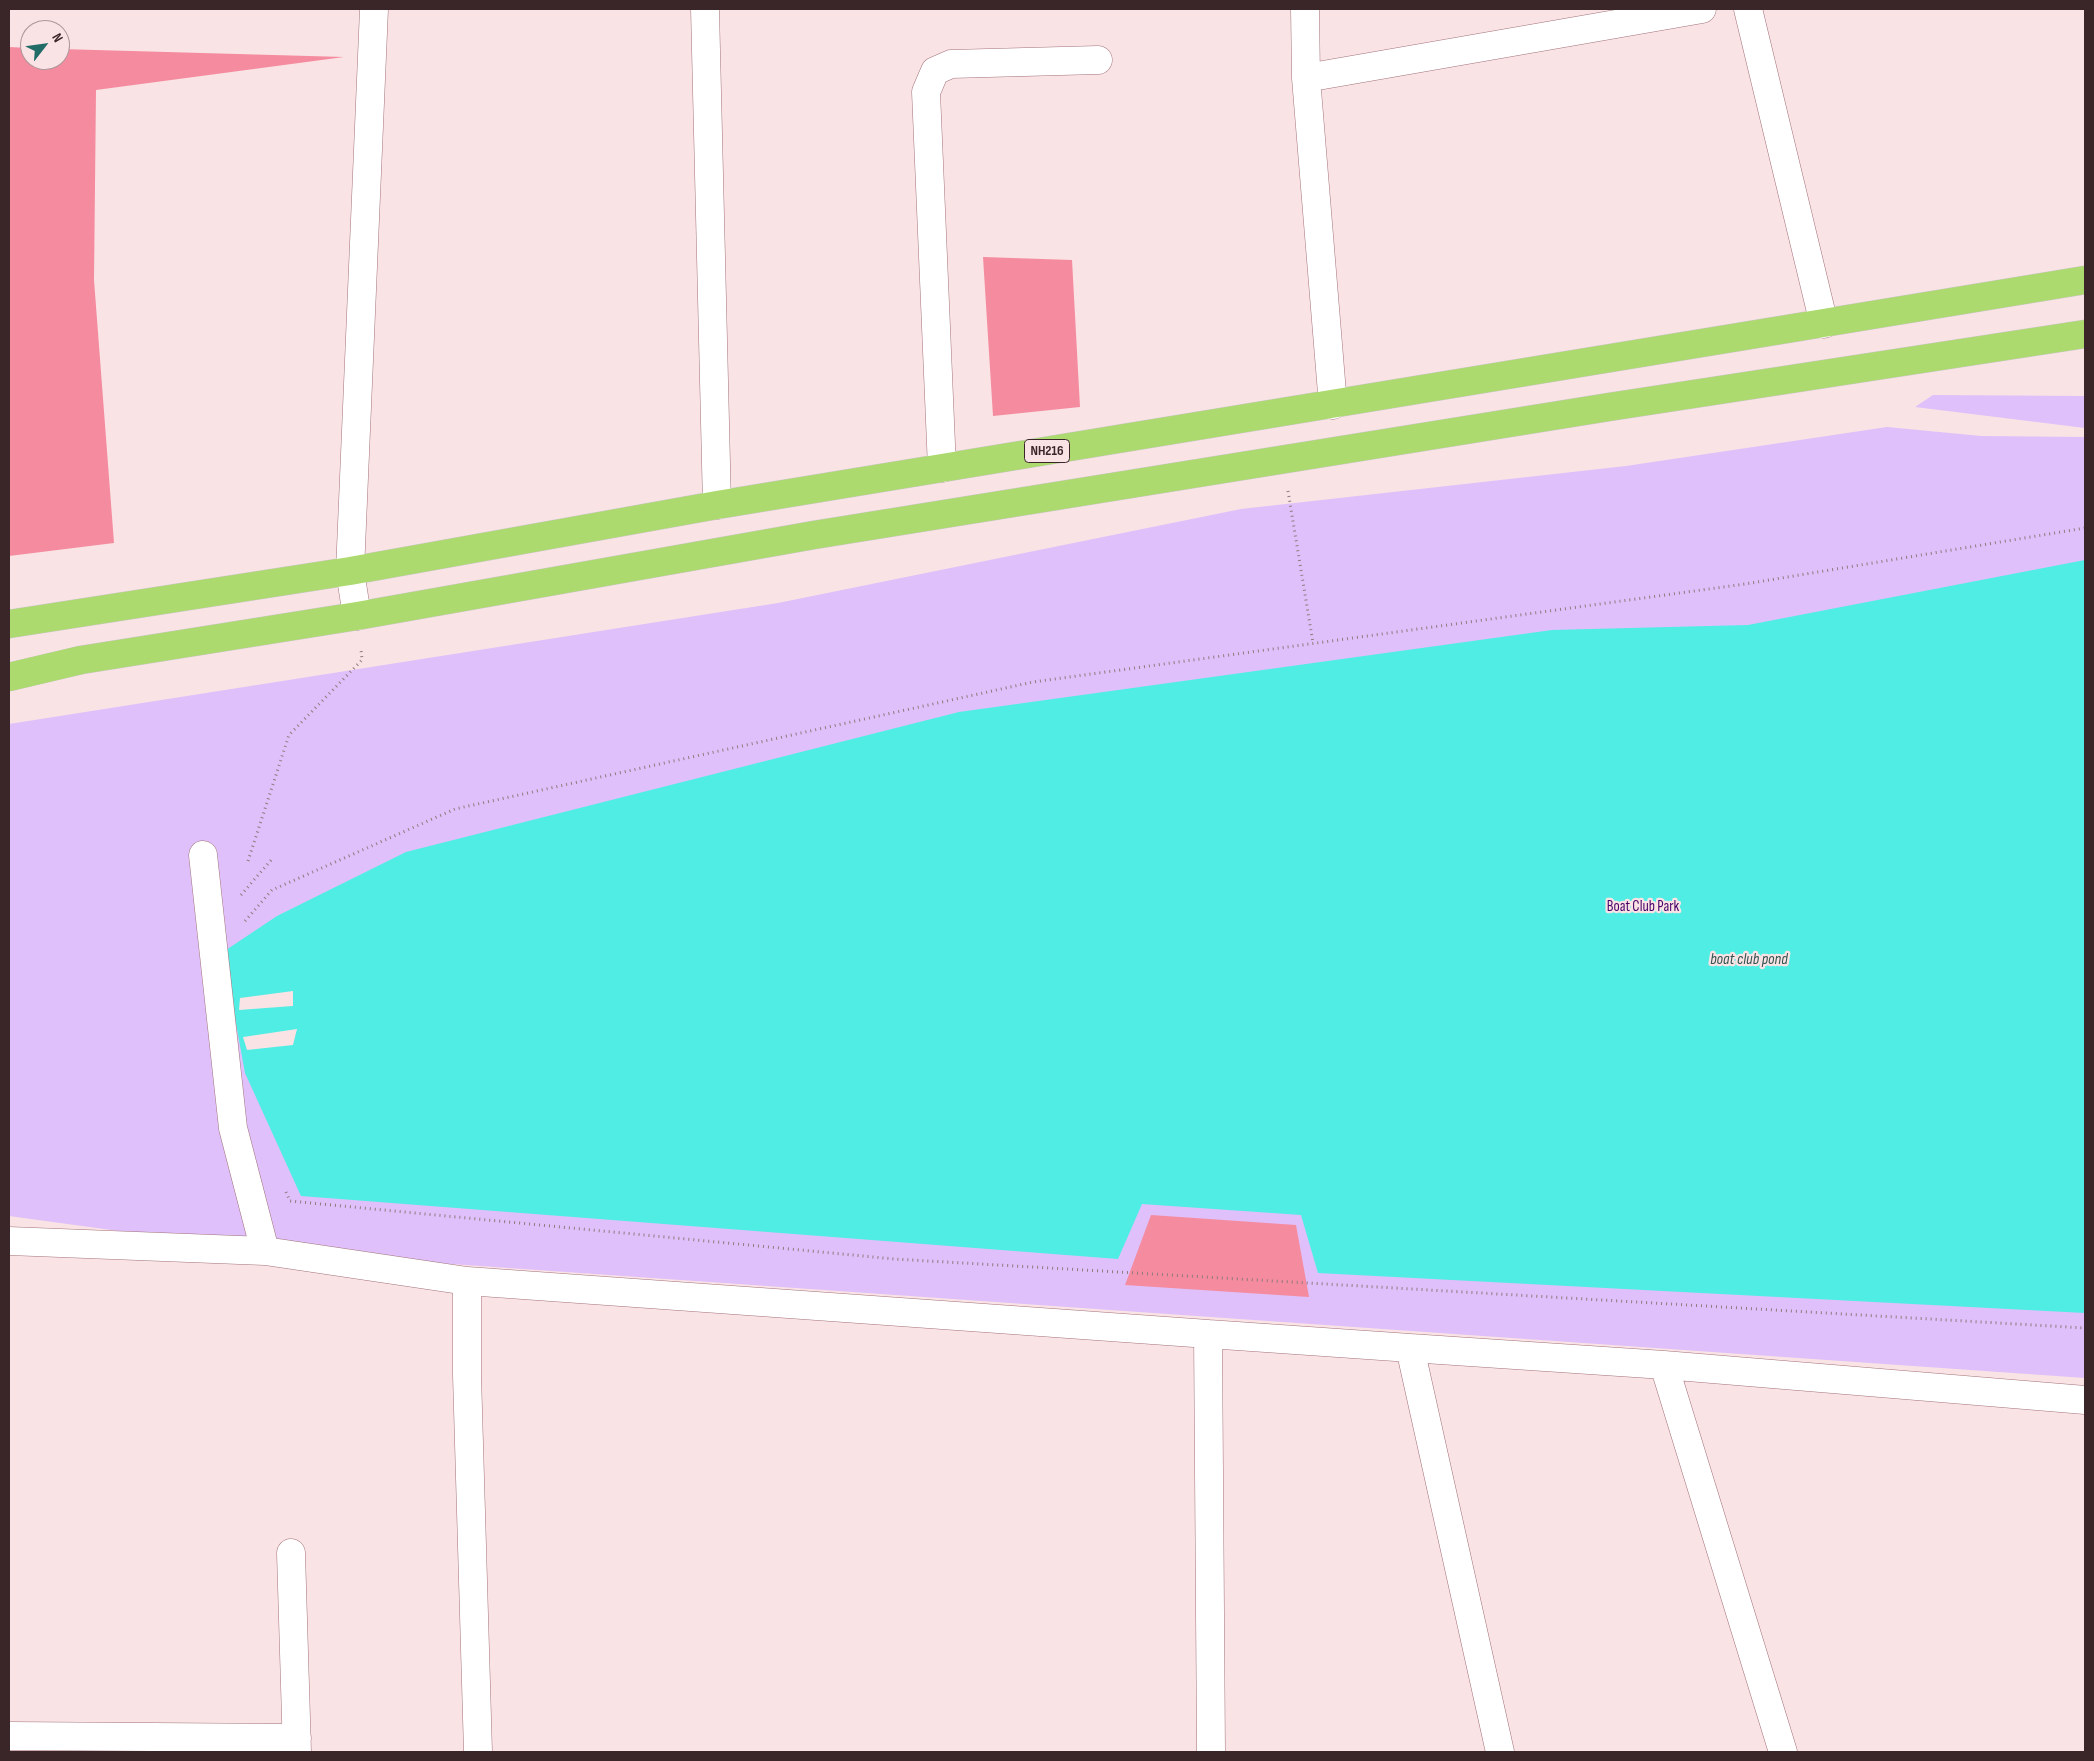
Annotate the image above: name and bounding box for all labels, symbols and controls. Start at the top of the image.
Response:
north arrow [20,20,70,70]
text: N [48,30,67,45]
road number: NH216 [1024,440,1070,462]
park label: Boat Club Park [1607,898,1679,916]
water label: boat club pond [1710,950,1788,970]

